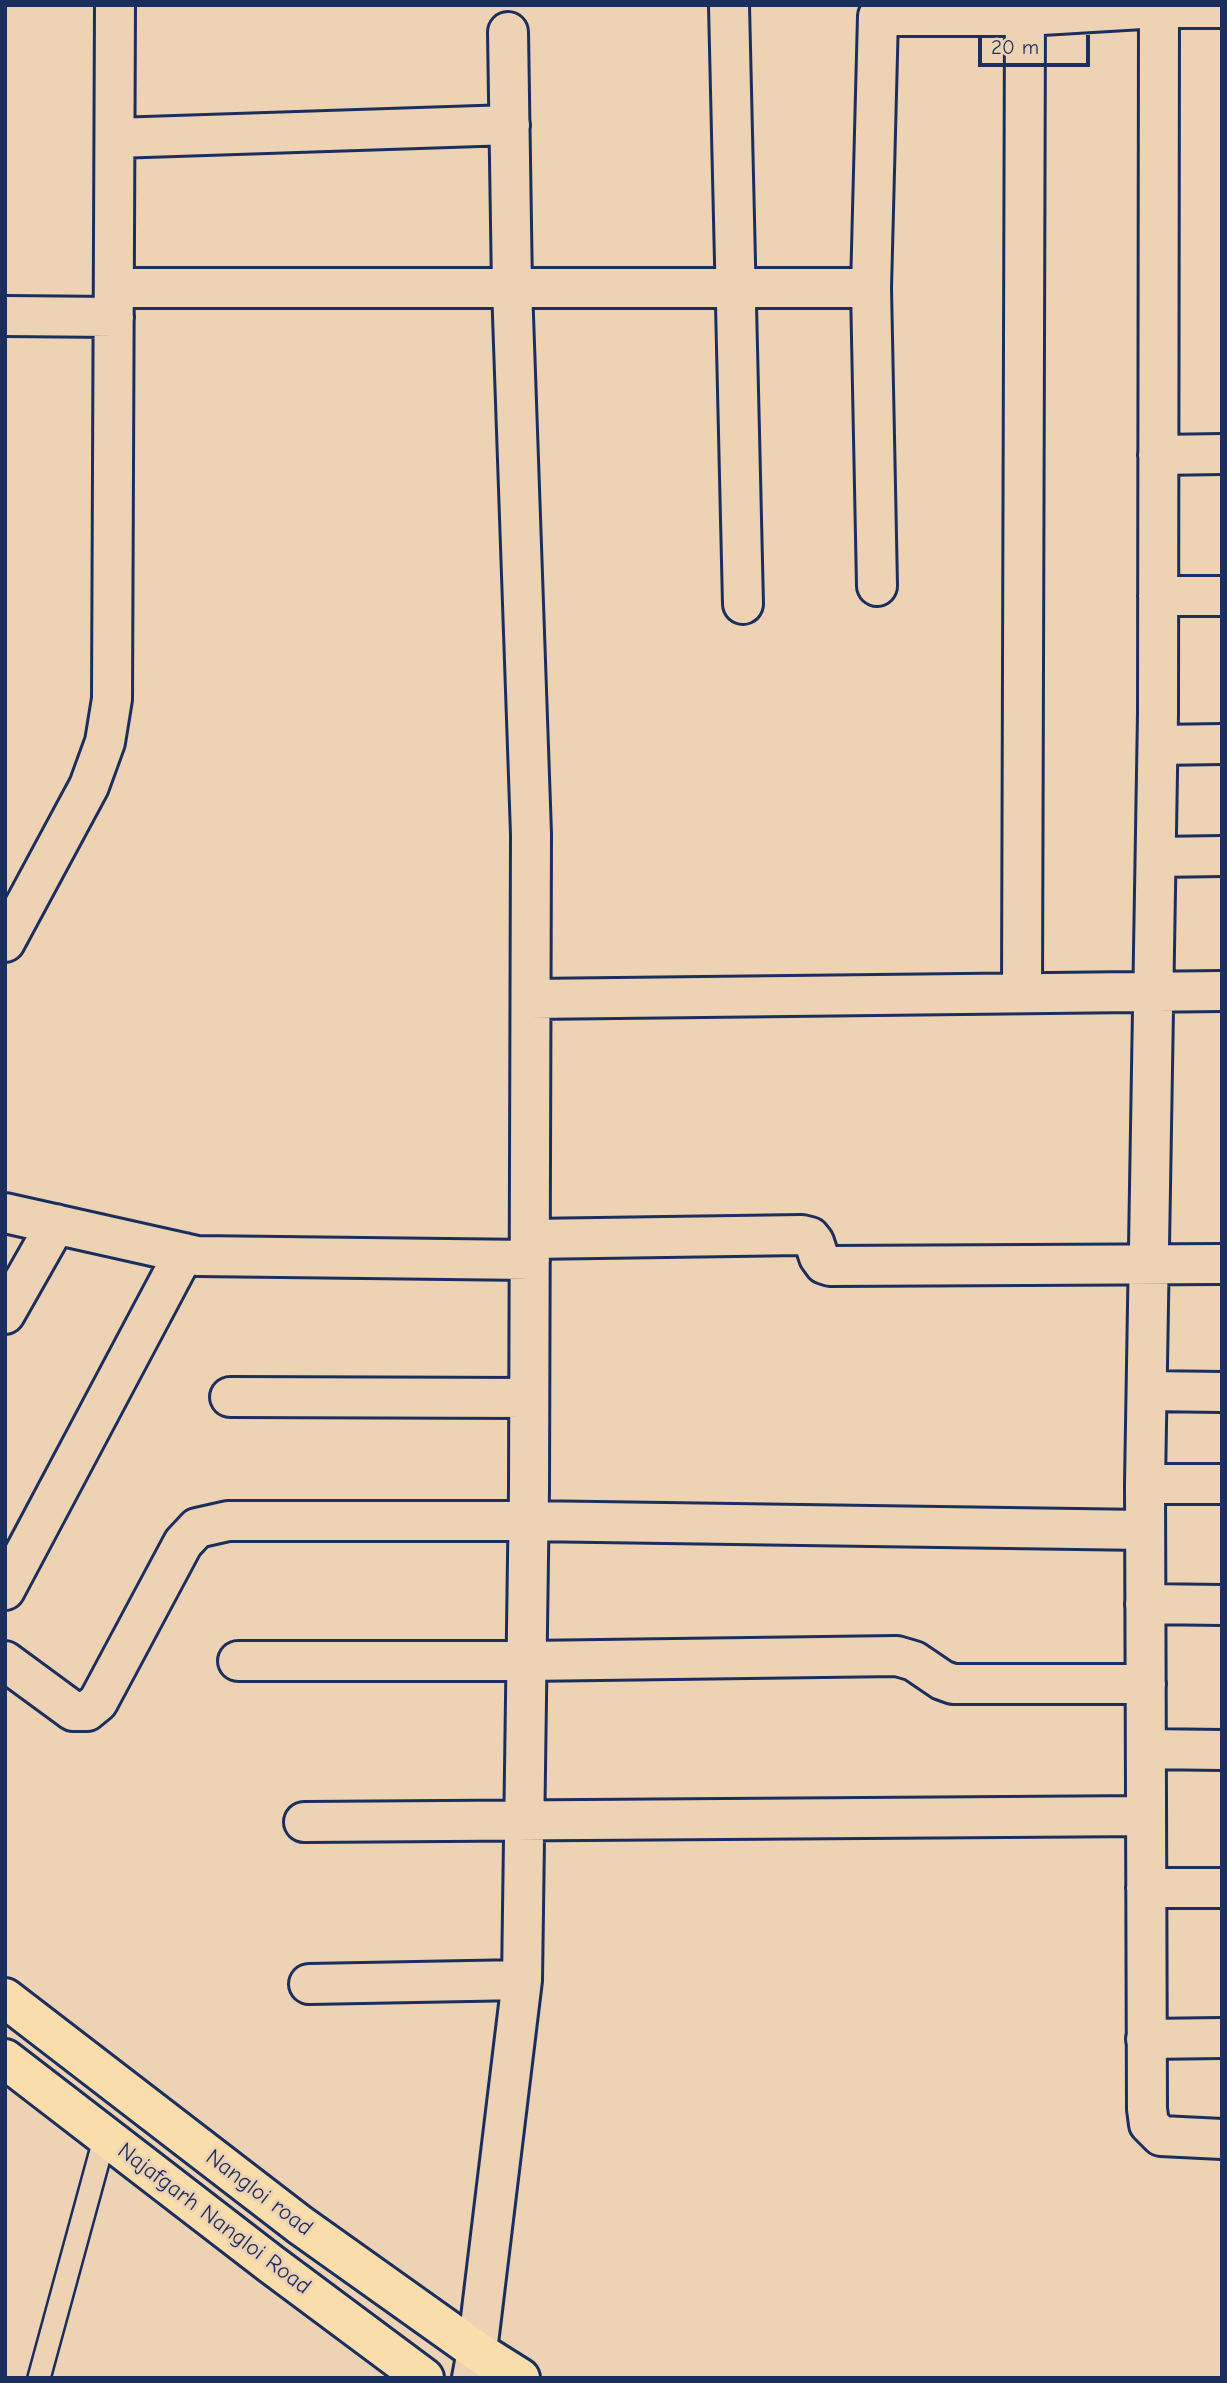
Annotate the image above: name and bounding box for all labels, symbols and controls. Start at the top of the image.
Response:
scale bar [982,21,1094,65]
text: 20 m [991,35,1039,59]
street label: Najafgarh Nangloi Road [112,2137,316,2301]
street label: Nangloi road [200,2144,318,2242]

